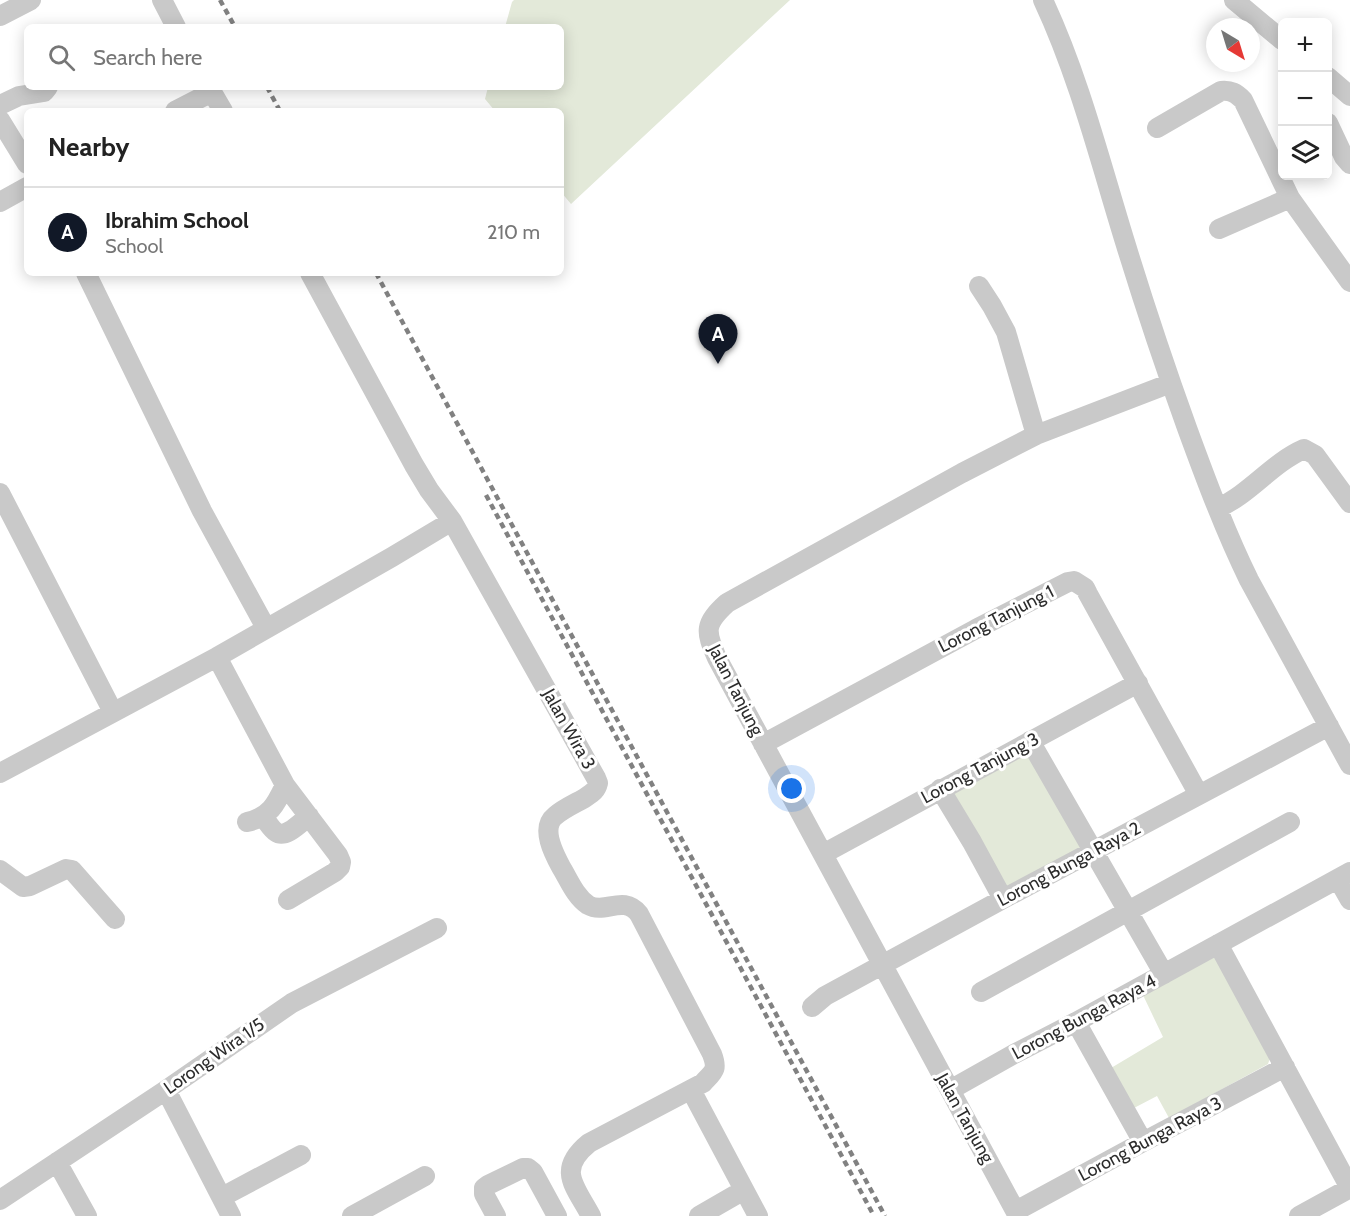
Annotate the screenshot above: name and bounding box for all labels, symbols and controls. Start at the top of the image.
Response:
north arrow [1206,18,1260,72]
map controls [1278,18,1332,180]
button: + [1278,18,1332,72]
search box [24,24,564,90]
icon: search [45,41,78,74]
text: Search here [93,44,202,71]
button: − [1278,72,1332,126]
button: layers [1278,126,1332,180]
text: Nearby [48,131,129,163]
text: Ibrahim School [105,207,249,234]
text: A [61,220,74,244]
text: 210 m [487,220,540,244]
text: School [105,234,163,258]
pin: A [698,314,738,364]
street label: Lorong Tanjung 1 [935,580,1057,658]
street label: Jalan Tanjung [703,640,769,740]
street label: Jalan Wira 3 [537,684,600,773]
street label: Lorong Tanjung 3 [917,728,1043,808]
your location [777,774,806,803]
street label: Lorong Bunga Raya 2 [994,817,1144,911]
street label: Lorong Bunga Raya 4 [1008,970,1160,1064]
street label: Lorong Wira 1/5 [160,1013,268,1099]
street label: Jalan Tanjung [931,1068,999,1168]
street label: Lorong Bunga Raya 3 [1074,1092,1226,1186]

